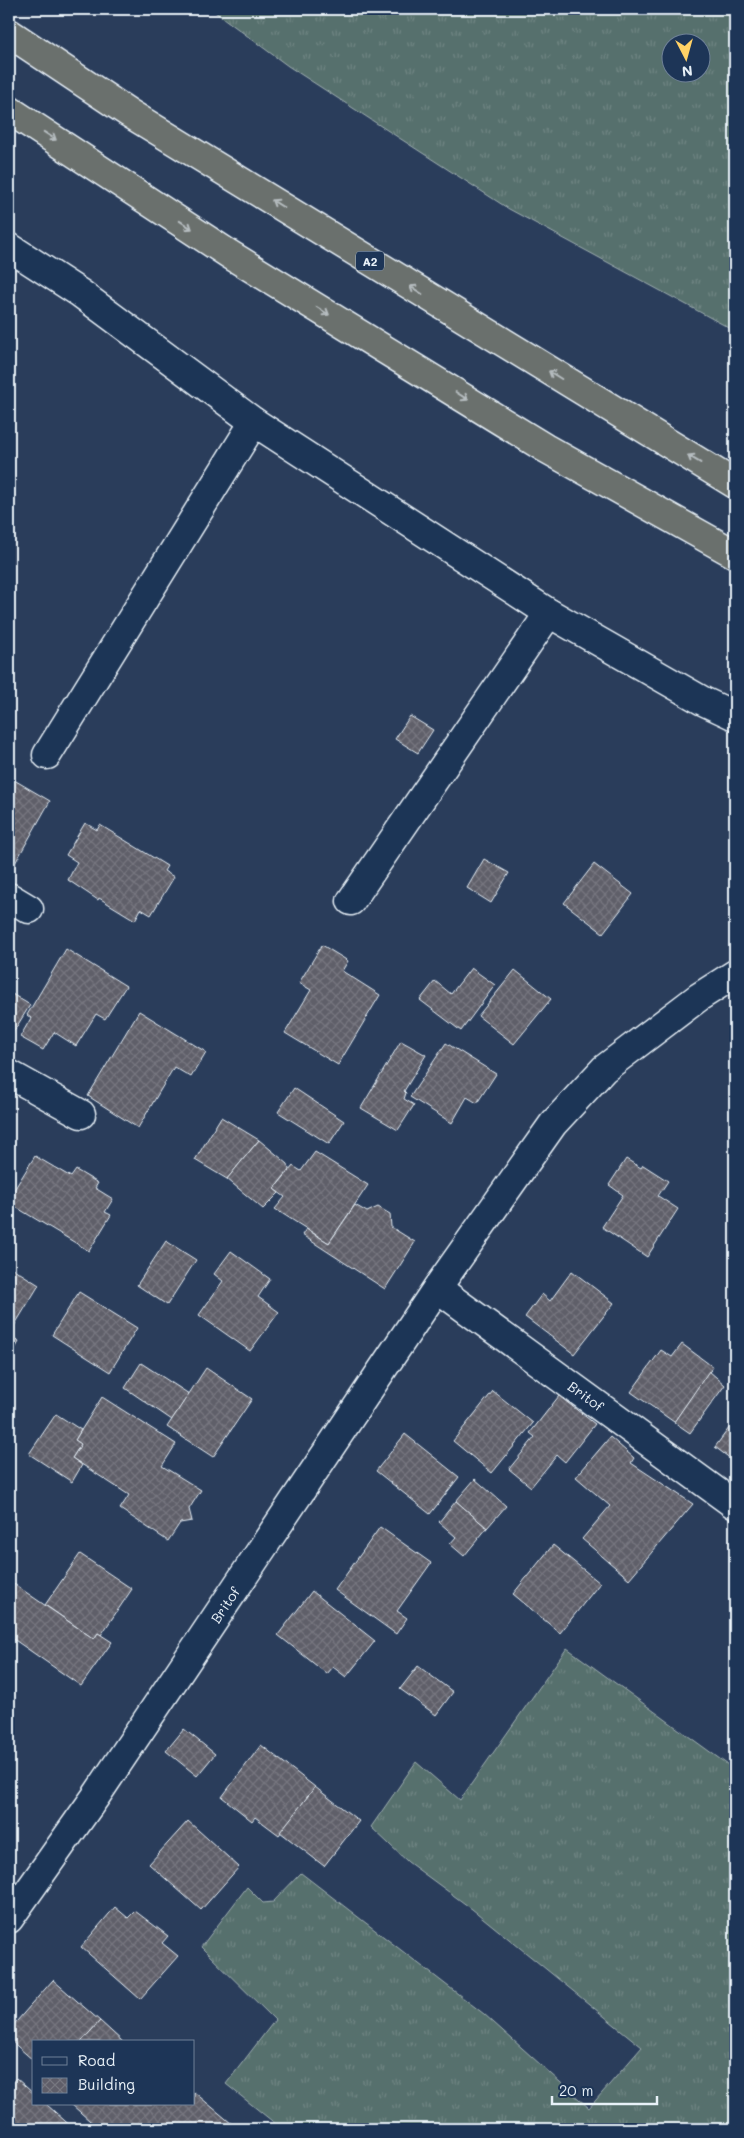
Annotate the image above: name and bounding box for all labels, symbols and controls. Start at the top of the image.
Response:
north arrow [662,32,712,82]
text: N [681,61,694,81]
one-way arrow [42,131,56,141]
one-way arrow [271,199,285,209]
one-way arrow [178,220,192,230]
road number: A2 [356,252,384,270]
one-way arrow [410,284,424,294]
one-way arrow [316,307,330,317]
one-way arrow [548,369,562,379]
one-way arrow [454,392,468,402]
one-way arrow [687,454,701,464]
street label: Britof [564,1377,608,1416]
street label: Britof [206,1583,244,1627]
legend [32,2040,195,2106]
text: Road [78,2050,115,2070]
scale bar [552,2073,656,2105]
text: Building [78,2074,135,2094]
text: 20 m [559,2080,593,2100]

